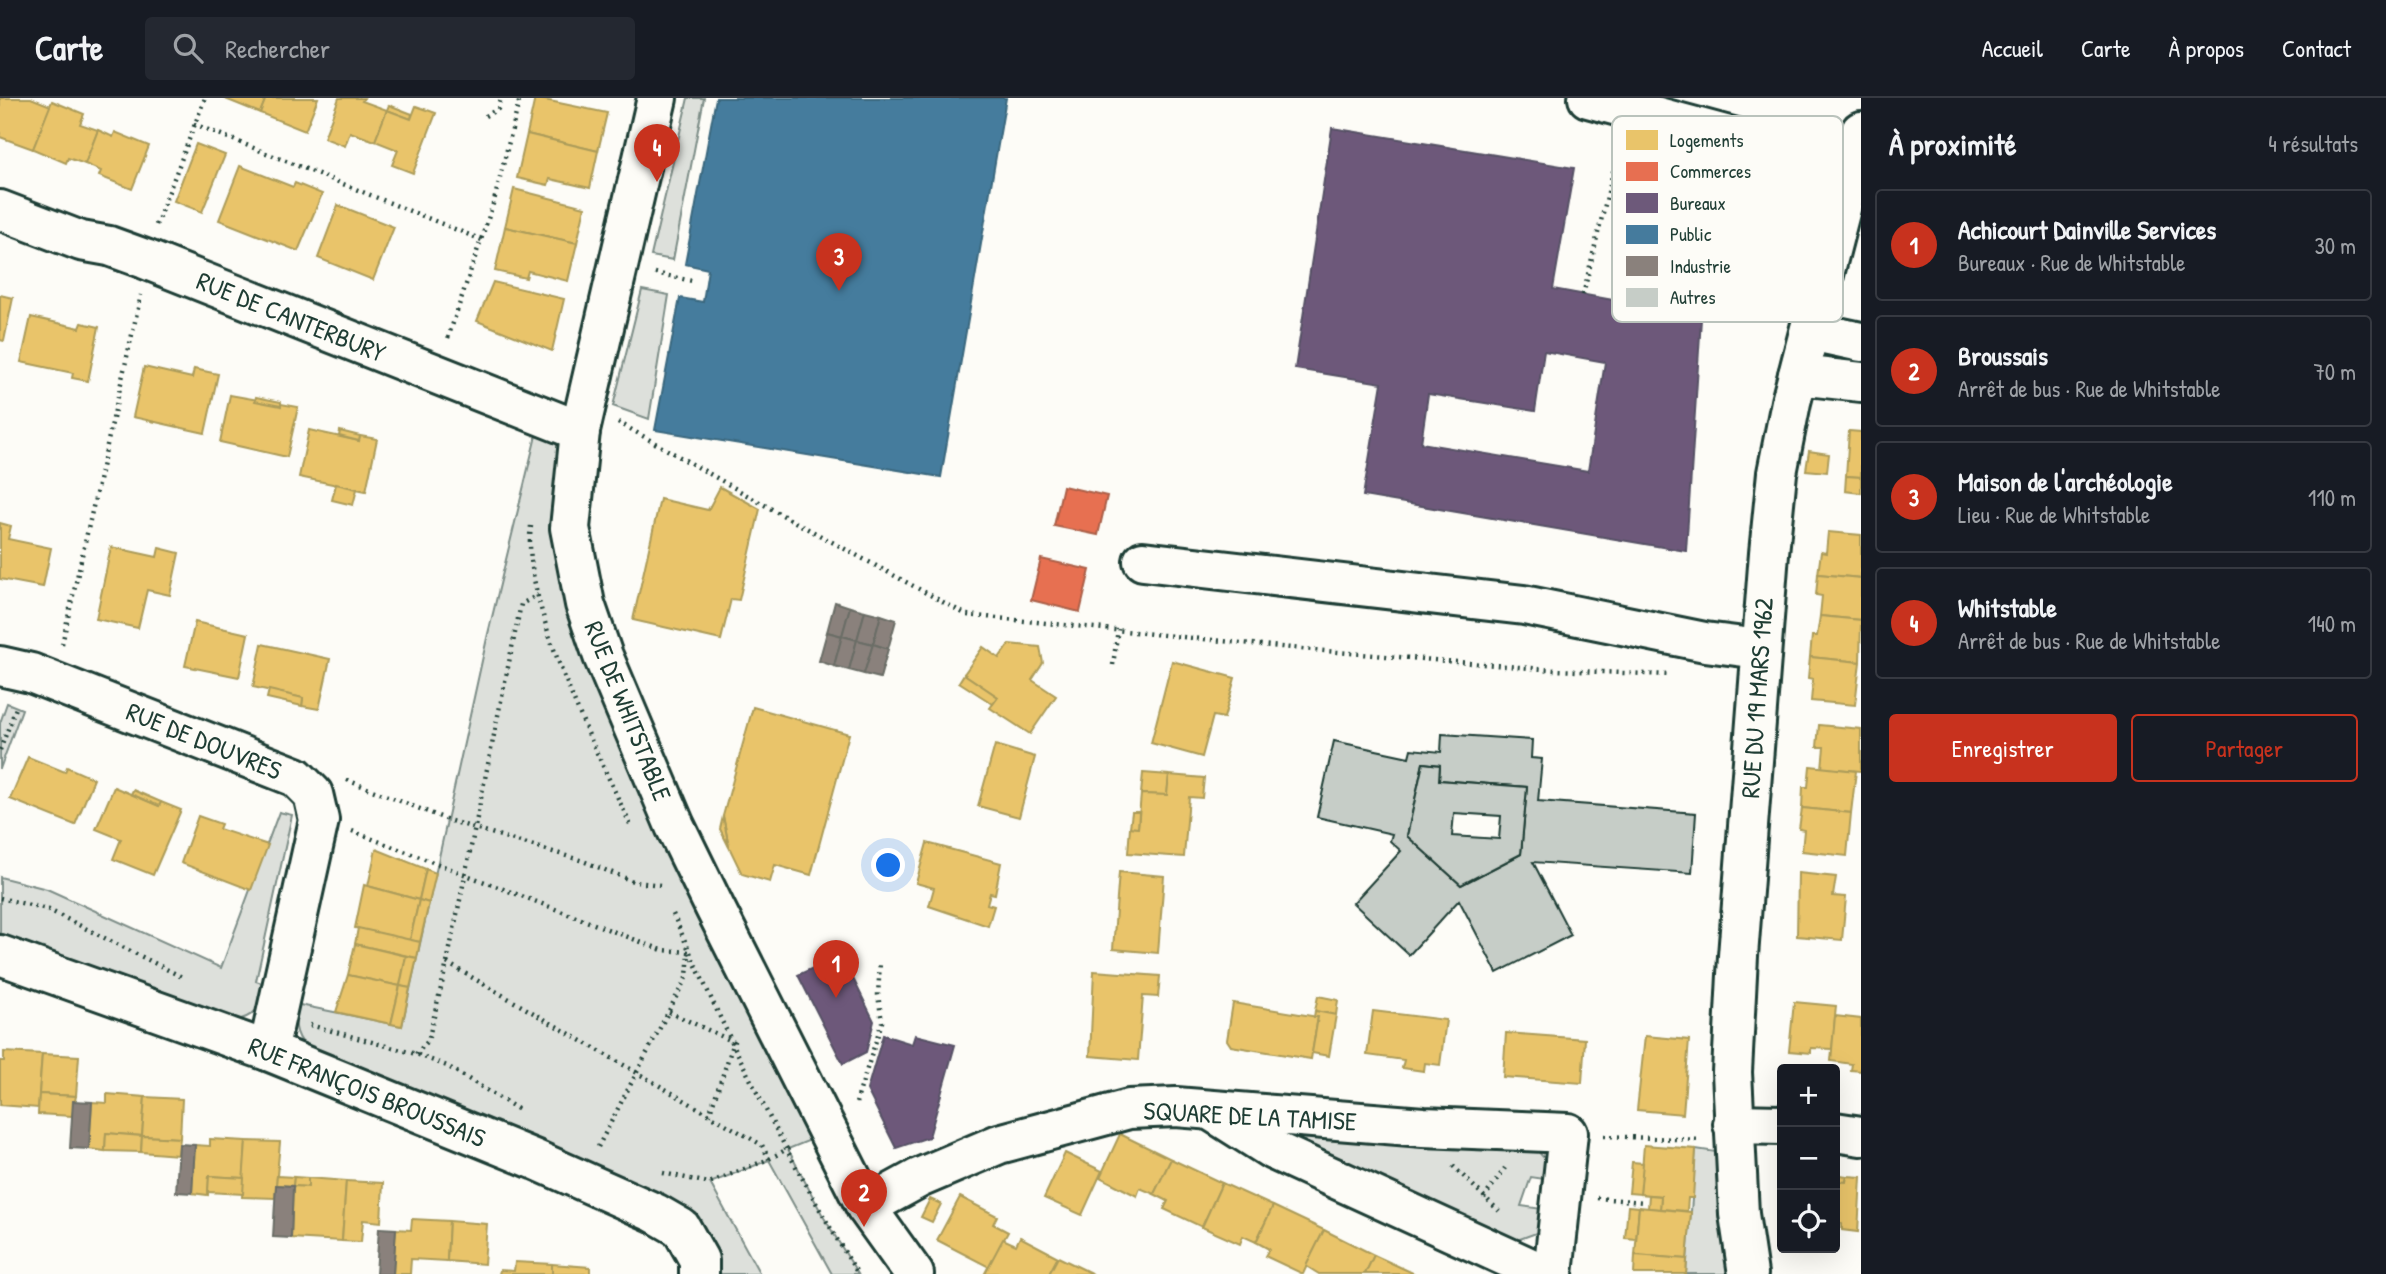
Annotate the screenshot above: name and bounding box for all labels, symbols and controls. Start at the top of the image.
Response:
search box [145,17,635,80]
text: Carte [35,26,103,70]
icon: search [169,29,207,67]
text: Rechercher [225,31,330,66]
text: Accueil [1982,32,2043,64]
text: Carte [2081,32,2130,64]
text: À propos [2168,32,2244,64]
text: Contact [2282,32,2351,64]
legend [1612,116,1843,322]
pin: 4 [634,124,680,182]
text: À proximité [1889,124,2017,164]
text: Logements [1670,127,1744,153]
text: 4 résultats [2268,128,2358,159]
text: Commerces [1670,158,1751,184]
text: Bureaux [1670,190,1726,216]
text: Achicourt Dainville Services [1958,212,2216,247]
text: Public [1670,221,1712,247]
text: 1 [1910,230,1918,261]
text: 30 m [2314,230,2356,261]
pin: 3 [816,233,862,291]
text: Bureaux · Rue de Whitstable [1958,247,2186,278]
text: Industrie [1670,253,1731,279]
street label: RUE DE CANTERBURY [192,263,391,370]
text: Autres [1670,284,1716,310]
text: Broussais [1958,338,2048,373]
text: 2 [1909,356,1919,387]
text: 70 m [2313,356,2356,387]
text: Arrêt de bus · Rue de Whitstable [1958,373,2220,404]
text: Maison de l'archéologie [1958,464,2173,499]
text: 3 [1909,482,1919,513]
text: 110 m [2308,482,2356,513]
text: Lieu · Rue de Whitstable [1958,499,2150,530]
text: Whitstable [1958,590,2057,625]
street label: RUE DU 19 MARS 1962 [1732,597,1781,799]
text: 4 [1910,608,1918,639]
text: 140 m [2308,608,2356,639]
street label: RUE DE WHITSTABLE [576,616,681,806]
text: Arrêt de bus · Rue de Whitstable [1958,625,2220,656]
street label: RUE DE DOUVRES [121,694,287,788]
button: Enregistrer [1889,714,2117,782]
button: Partager [2131,714,2358,782]
your location [871,848,905,882]
pin: 1 [813,940,859,998]
street label: RUE FRANÇOIS BROUSSAIS [243,1028,491,1155]
map controls [1777,1064,1840,1253]
button: + [1777,1064,1840,1127]
street label: SQUARE DE LA TAMISE [1143,1092,1358,1139]
button: − [1777,1127,1840,1190]
pin: 2 [841,1169,887,1227]
button: locate [1777,1190,1840,1253]

